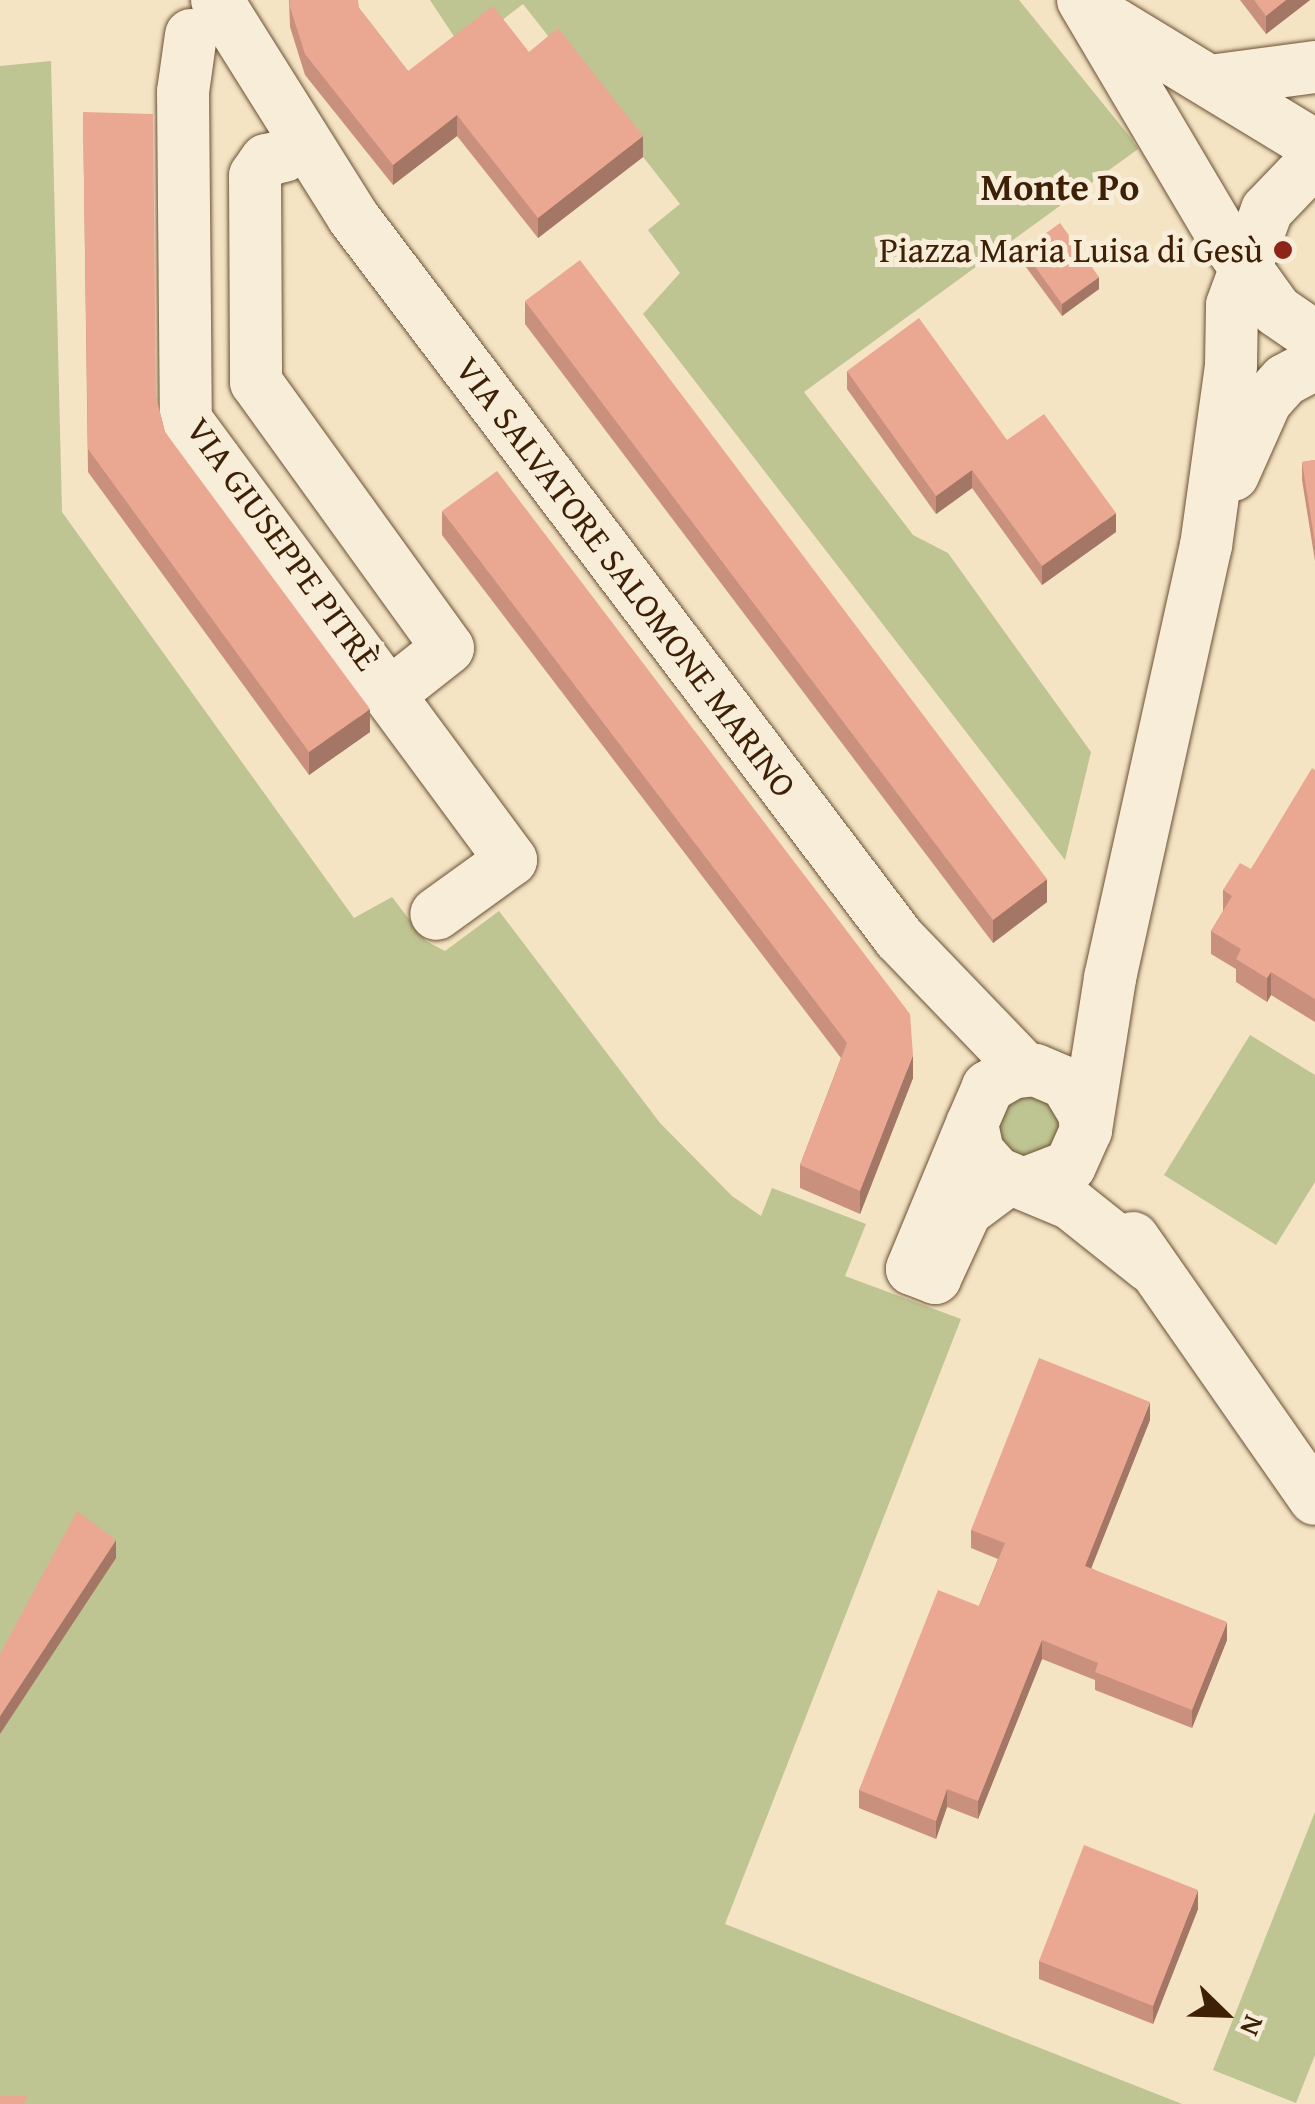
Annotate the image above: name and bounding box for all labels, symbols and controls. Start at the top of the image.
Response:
district label: Monte Po [980,164,1140,210]
place label: Piazza Maria Luisa di Gesù [879,229,1263,271]
marker: Piazza Maria Luisa di Gesù [1272,239,1294,261]
street label: VIA SALVATORE SALOMONE MARINO [447,349,805,805]
street label: VIA GIUSEPPE PITRÈ [177,410,389,678]
north arrow [1175,1964,1275,2064]
text: N [1231,2009,1276,2043]

